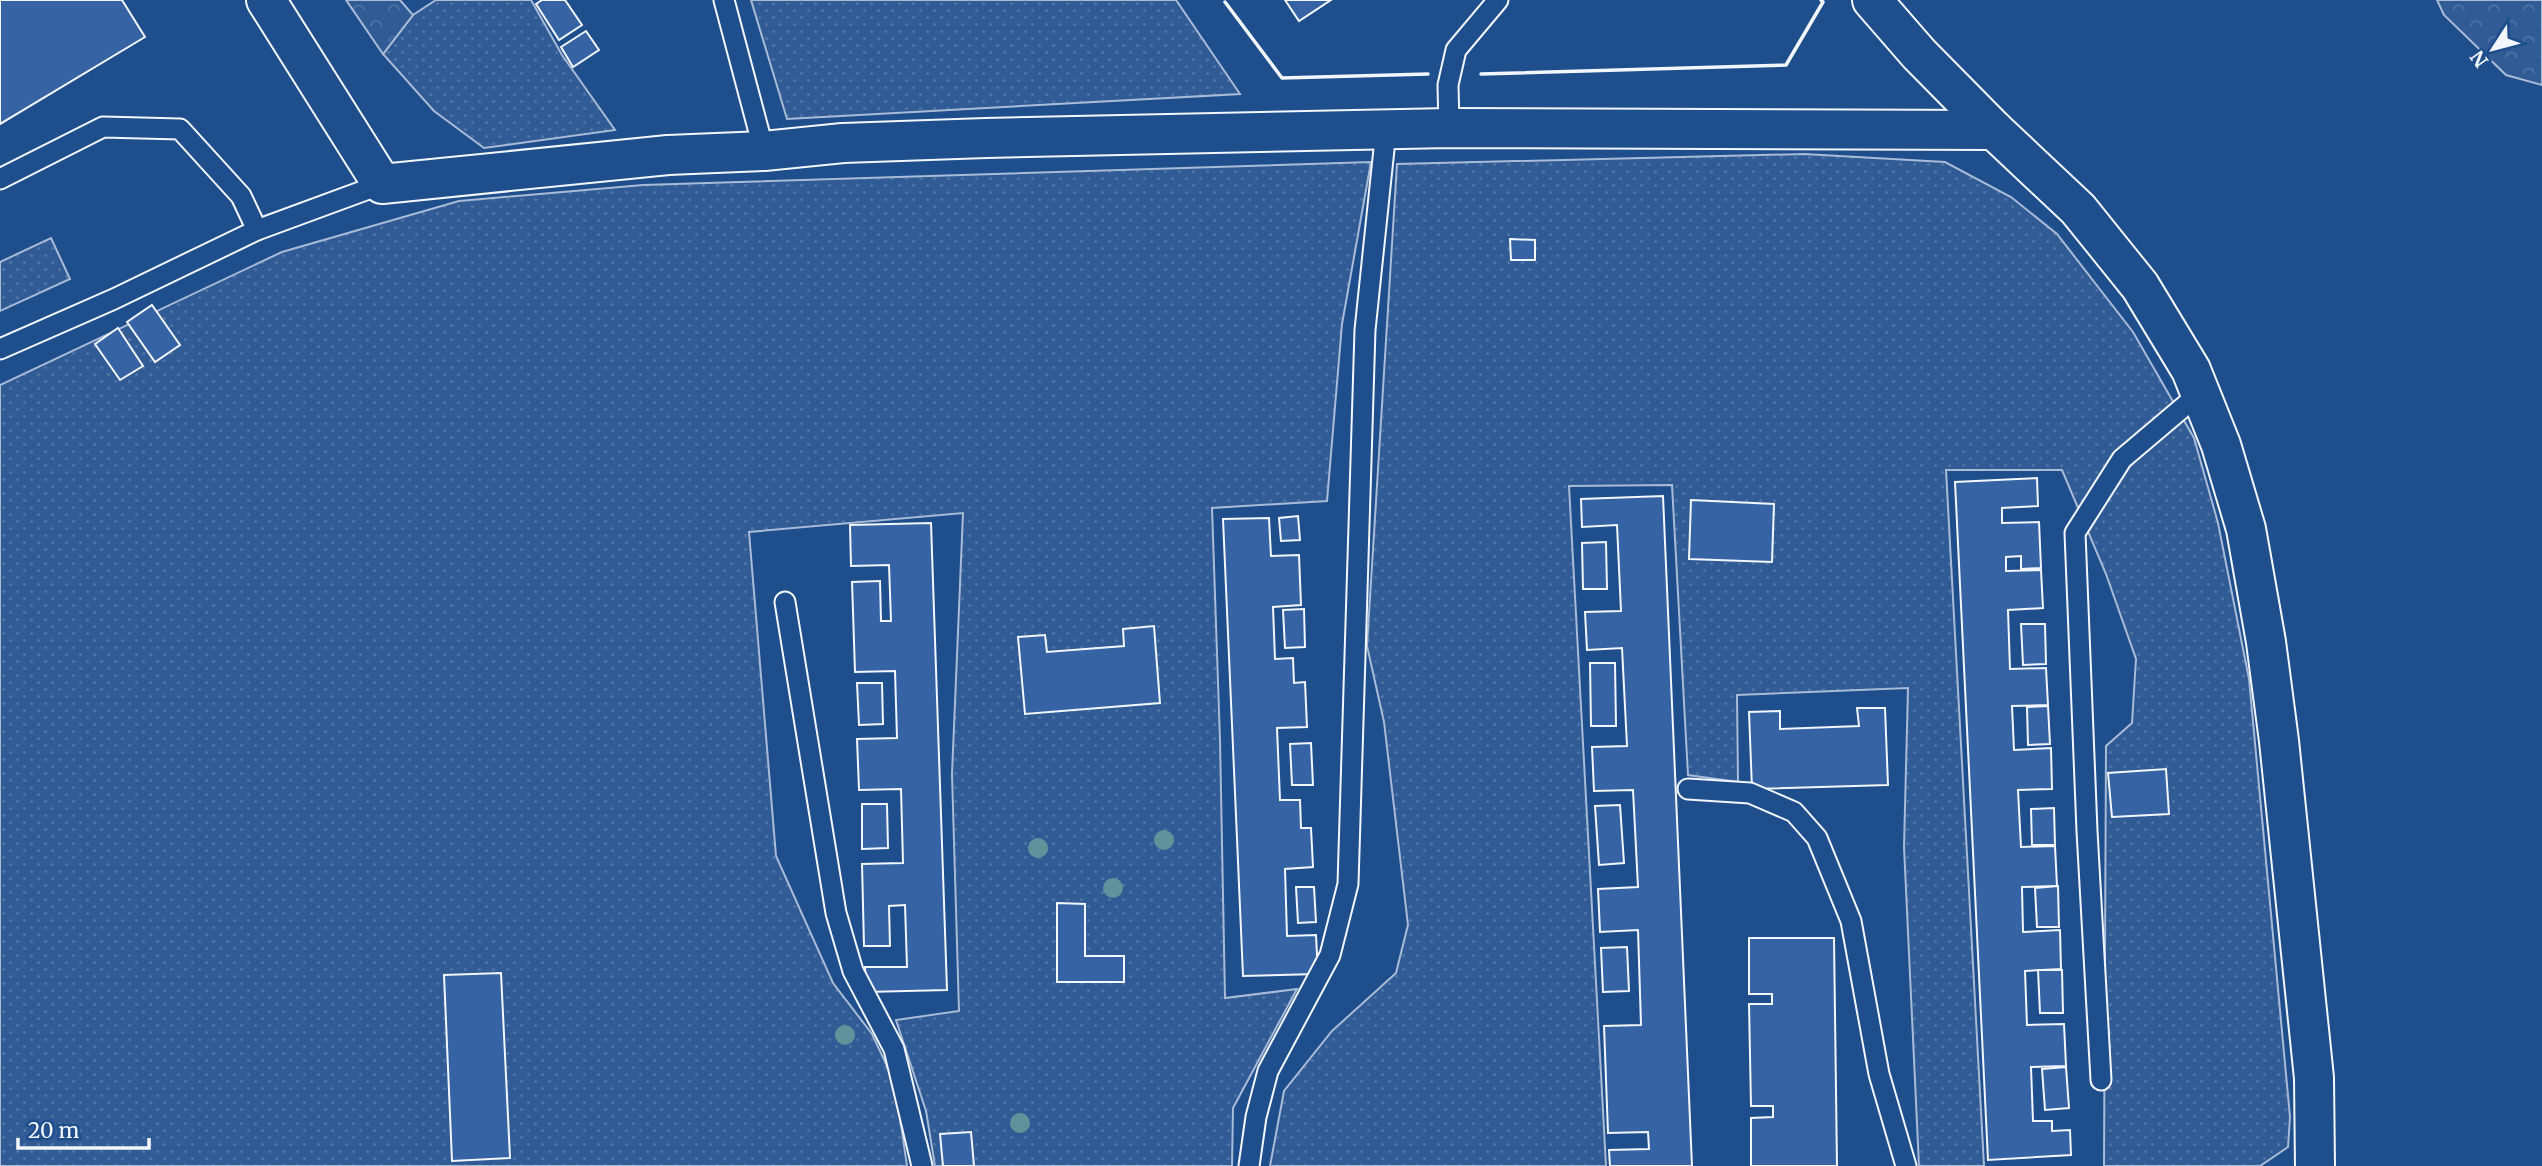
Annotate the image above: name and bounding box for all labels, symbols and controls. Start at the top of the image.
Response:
north arrow [2458,14,2528,84]
text: N [2465,46,2493,72]
scale bar [18,1106,149,1150]
text: 20 m [28,1117,80,1144]

